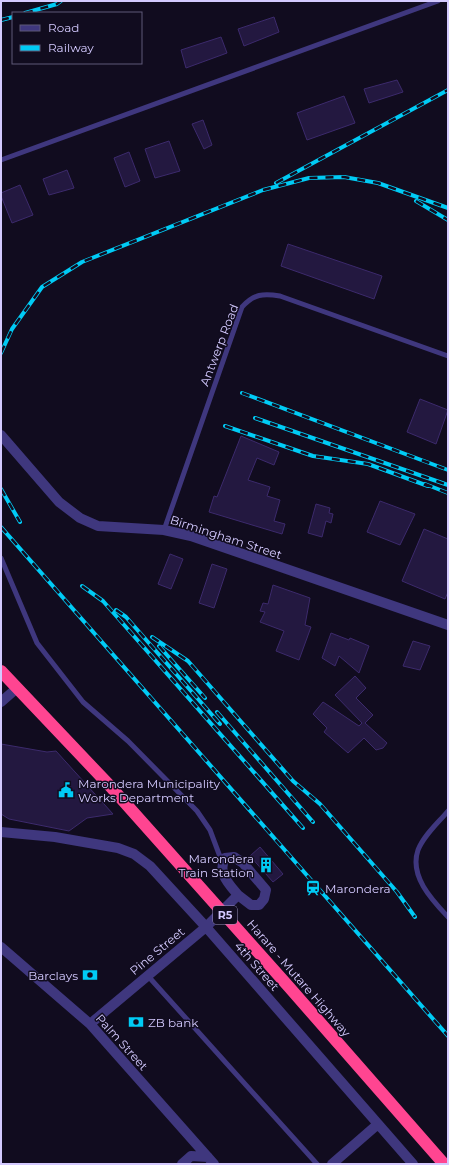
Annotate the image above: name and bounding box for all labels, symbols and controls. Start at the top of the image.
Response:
legend [12,12,142,64]
text: Road [48,20,79,35]
text: Railway [48,40,94,55]
street label: Antwerp Road [197,302,241,388]
street label: Birmingham Street [168,512,284,562]
place label: Marondera Municipality Works Department [78,776,220,805]
public building icon: Marondera Municipality Works Department [57,781,75,799]
place label: Marondera Train Station [179,851,254,880]
building icon: Marondera Train Station [257,856,275,874]
station icon: Marondera [304,879,322,897]
place label: Marondera [325,881,391,896]
road number: R5 [213,906,237,924]
street label: Harare - Mutare Highway [244,916,354,1040]
street label: Pine Street [127,924,187,978]
street label: 4th Street [232,938,283,994]
bank icon: Barclays [81,966,99,984]
place label: Barclays [28,968,78,983]
street label: Palm Street [93,1011,151,1073]
bank icon: ZB bank [127,1013,145,1031]
place label: ZB bank [148,1015,199,1030]

